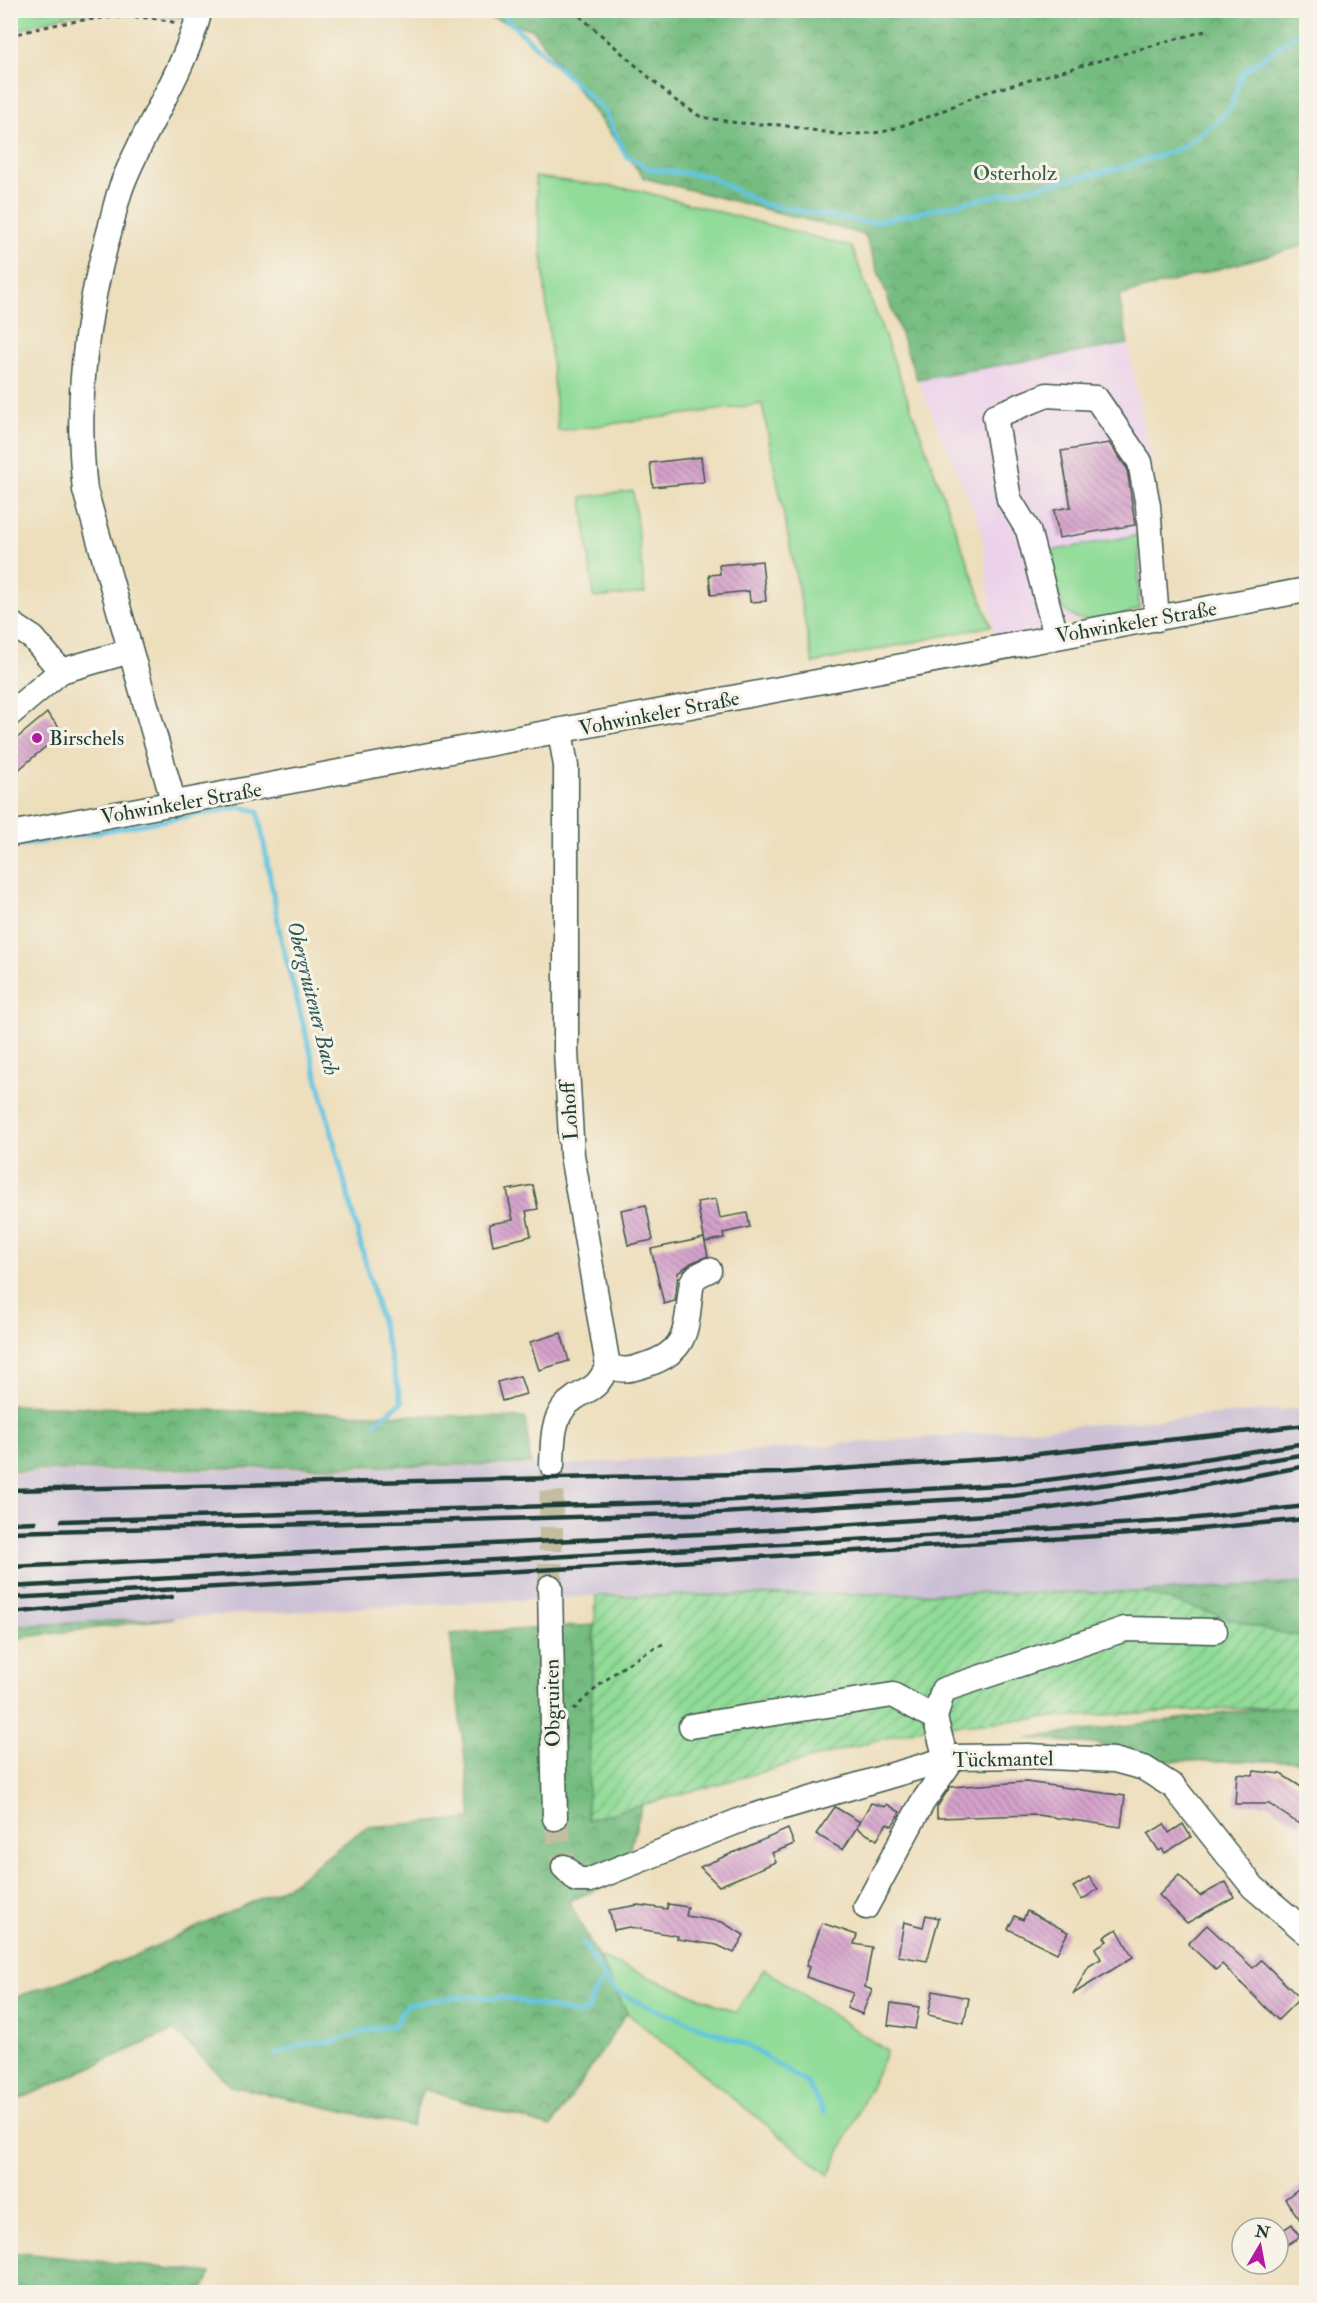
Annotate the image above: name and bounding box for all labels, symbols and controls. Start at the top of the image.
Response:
park label: Osterholz [973,160,1057,187]
street label: Vohwinkeler Straße [1053,595,1219,650]
street label: Vohwinkeler Straße [576,685,742,742]
place label: Birschels [49,725,124,752]
marker: Birschels [30,731,44,745]
street label: Vohwinkeler Straße [98,776,264,831]
water label: Obergruitener Bach [280,918,346,1078]
street label: Lohoff [554,1077,585,1141]
street label: Obgruiten [538,1658,567,1747]
street label: Tückmantel [952,1745,1054,1774]
north arrow [1230,2216,1290,2276]
text: N [1253,2221,1272,2243]

